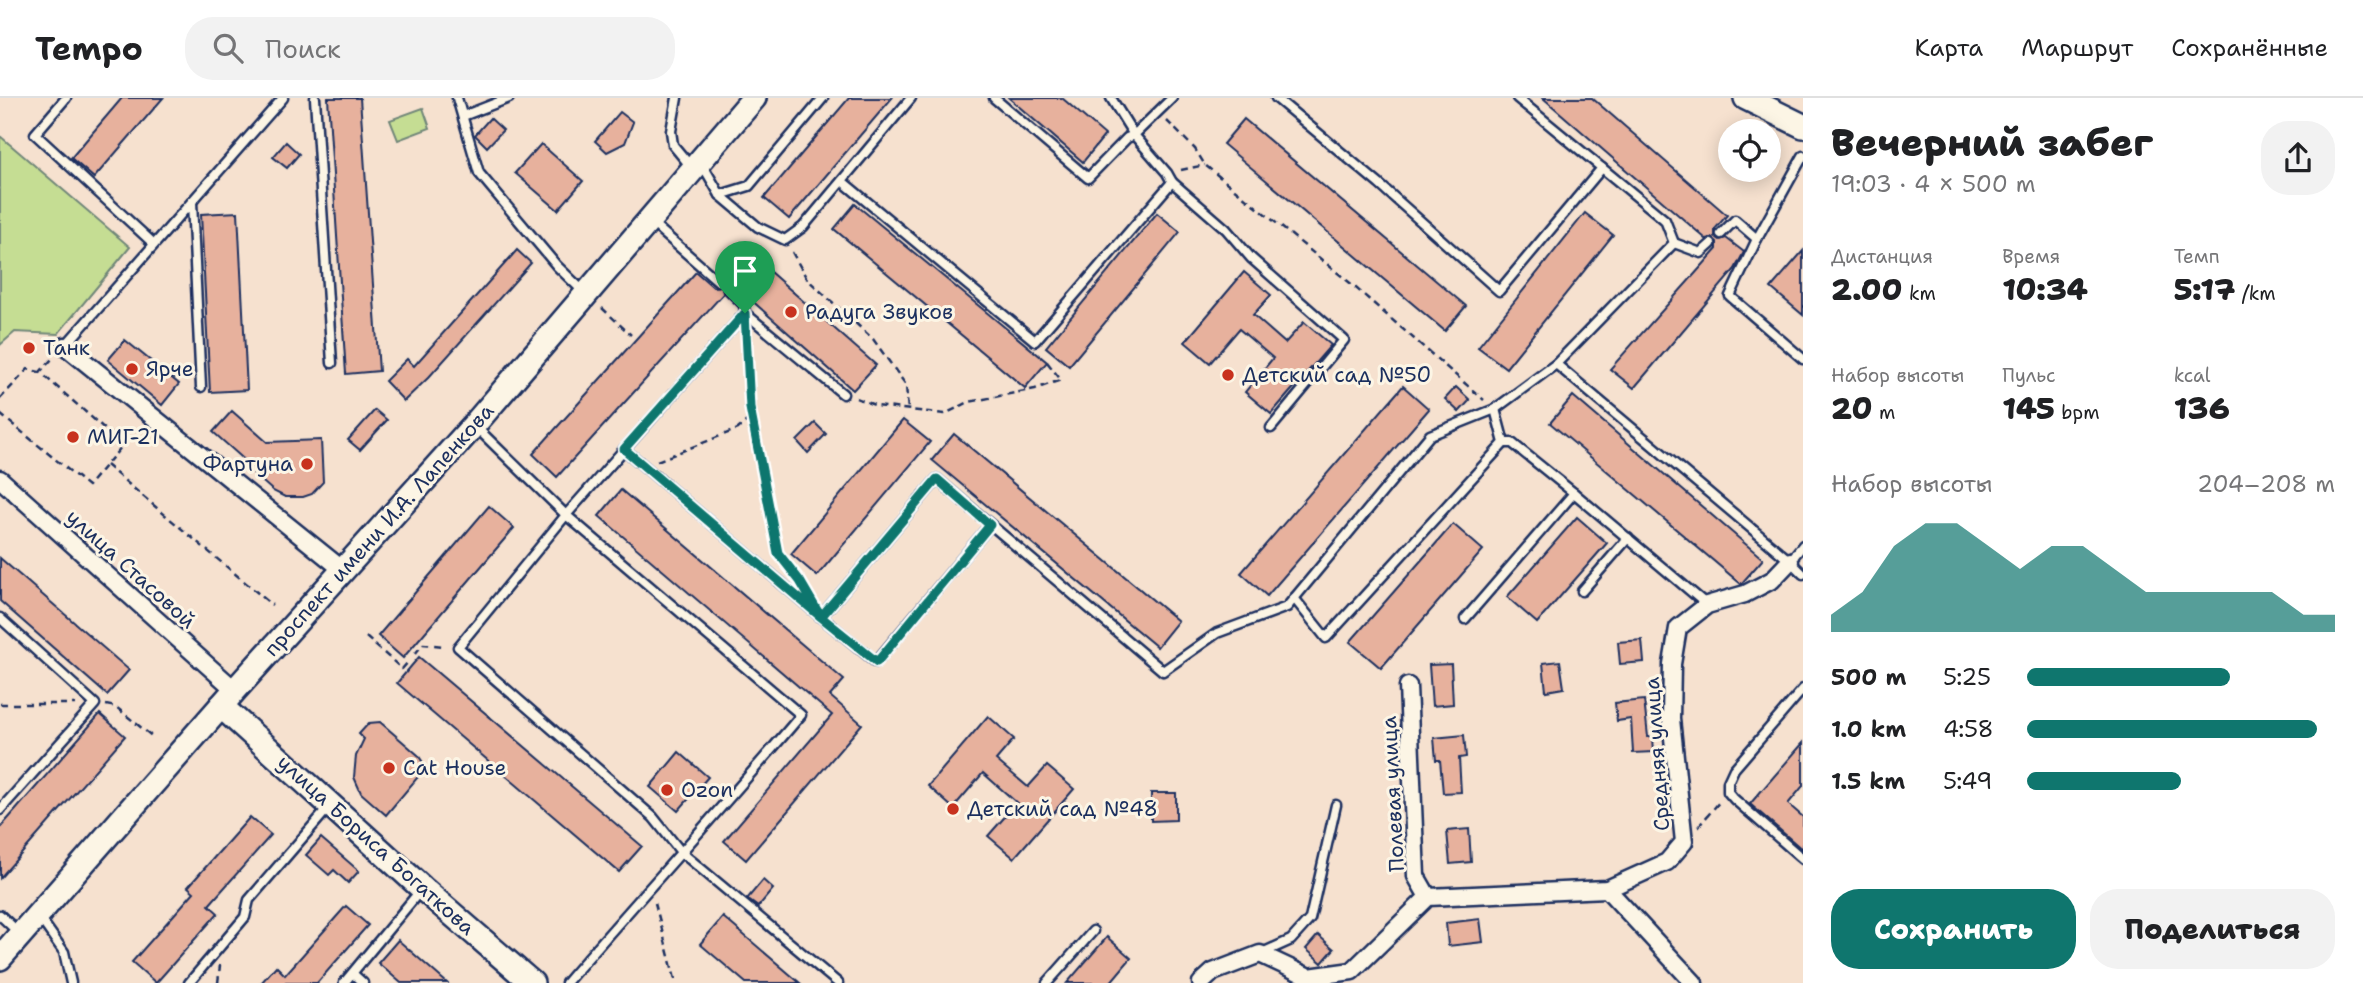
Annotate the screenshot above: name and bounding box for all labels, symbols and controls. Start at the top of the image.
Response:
search box [185,17,675,80]
text: Tempo [35,26,143,71]
icon: search [209,29,247,67]
text: Поиск [265,31,341,66]
text: Карта [1915,32,1983,64]
text: Маршрут [2021,32,2133,64]
text: Сохранённые [2171,32,2328,64]
text: Вечерний забег [1831,117,2153,168]
map controls [1718,119,1781,182]
button: locate [1718,119,1781,182]
button: share [2261,121,2335,195]
text: 19:03 · 4 × 500 m [1831,169,2035,199]
pin [715,241,775,313]
text: Дистанция [1831,244,1933,269]
text: Время [2002,244,2060,269]
text: Темп [2174,244,2220,269]
icon: arrive [726,252,764,290]
text: 2.00 [1831,269,1903,310]
text: 10:34 [2002,269,2088,310]
text: 5:17 [2174,269,2235,310]
text: km [1903,281,1936,306]
text: /km [2235,281,2276,306]
place label: Радуга Звуков [805,298,953,326]
marker: Радуга Звуков [783,304,799,320]
place label: Танк [43,334,90,362]
marker: Танк [21,340,37,356]
place label: Ярче [146,355,194,383]
marker: Ярче [124,361,140,377]
place label: Детский сад №50 [1242,361,1431,389]
text: Набор высоты [1831,363,1964,388]
text: Пульс [2002,363,2056,388]
text: kcal [2174,363,2211,388]
marker: Детский сад №50 [1220,367,1236,383]
text: 20 [1831,388,1873,429]
text: 145 [2002,388,2055,429]
text: 136 [2174,388,2230,429]
street label: проспект имени И.А. Лапенкова [258,398,500,662]
text: m [1873,400,1895,425]
text: bpm [2055,400,2100,425]
place label: МИГ-21 [87,423,159,451]
marker: МИГ-21 [65,429,81,445]
place label: Фартуна [203,450,293,478]
marker: Фартуна [299,456,315,472]
text: Набор высоты [1831,469,1992,499]
text: 204–208 m [2197,469,2335,499]
street label: улица Стасовой [60,503,202,635]
text: 500 m [1831,662,1906,692]
text: 5:25 [1943,662,1991,692]
street label: Средняя улица [1638,676,1676,832]
text: 1.0 km [1831,714,1906,744]
text: 4:58 [1943,714,1994,744]
street label: Полевая улица [1375,715,1411,873]
street label: улица Бориса Богаткова [271,749,481,941]
place label: Cat House [403,754,507,782]
marker: Cat House [381,760,397,776]
text: 1.5 km [1831,766,1905,796]
text: 5:49 [1943,766,1992,796]
place label: Ozon [681,776,733,804]
marker: Ozon [659,782,675,798]
place label: Детский сад №48 [967,795,1158,823]
marker: Детский сад №48 [945,801,961,817]
button: Сохранить [1831,889,2076,969]
button: Поделиться [2090,889,2335,969]

